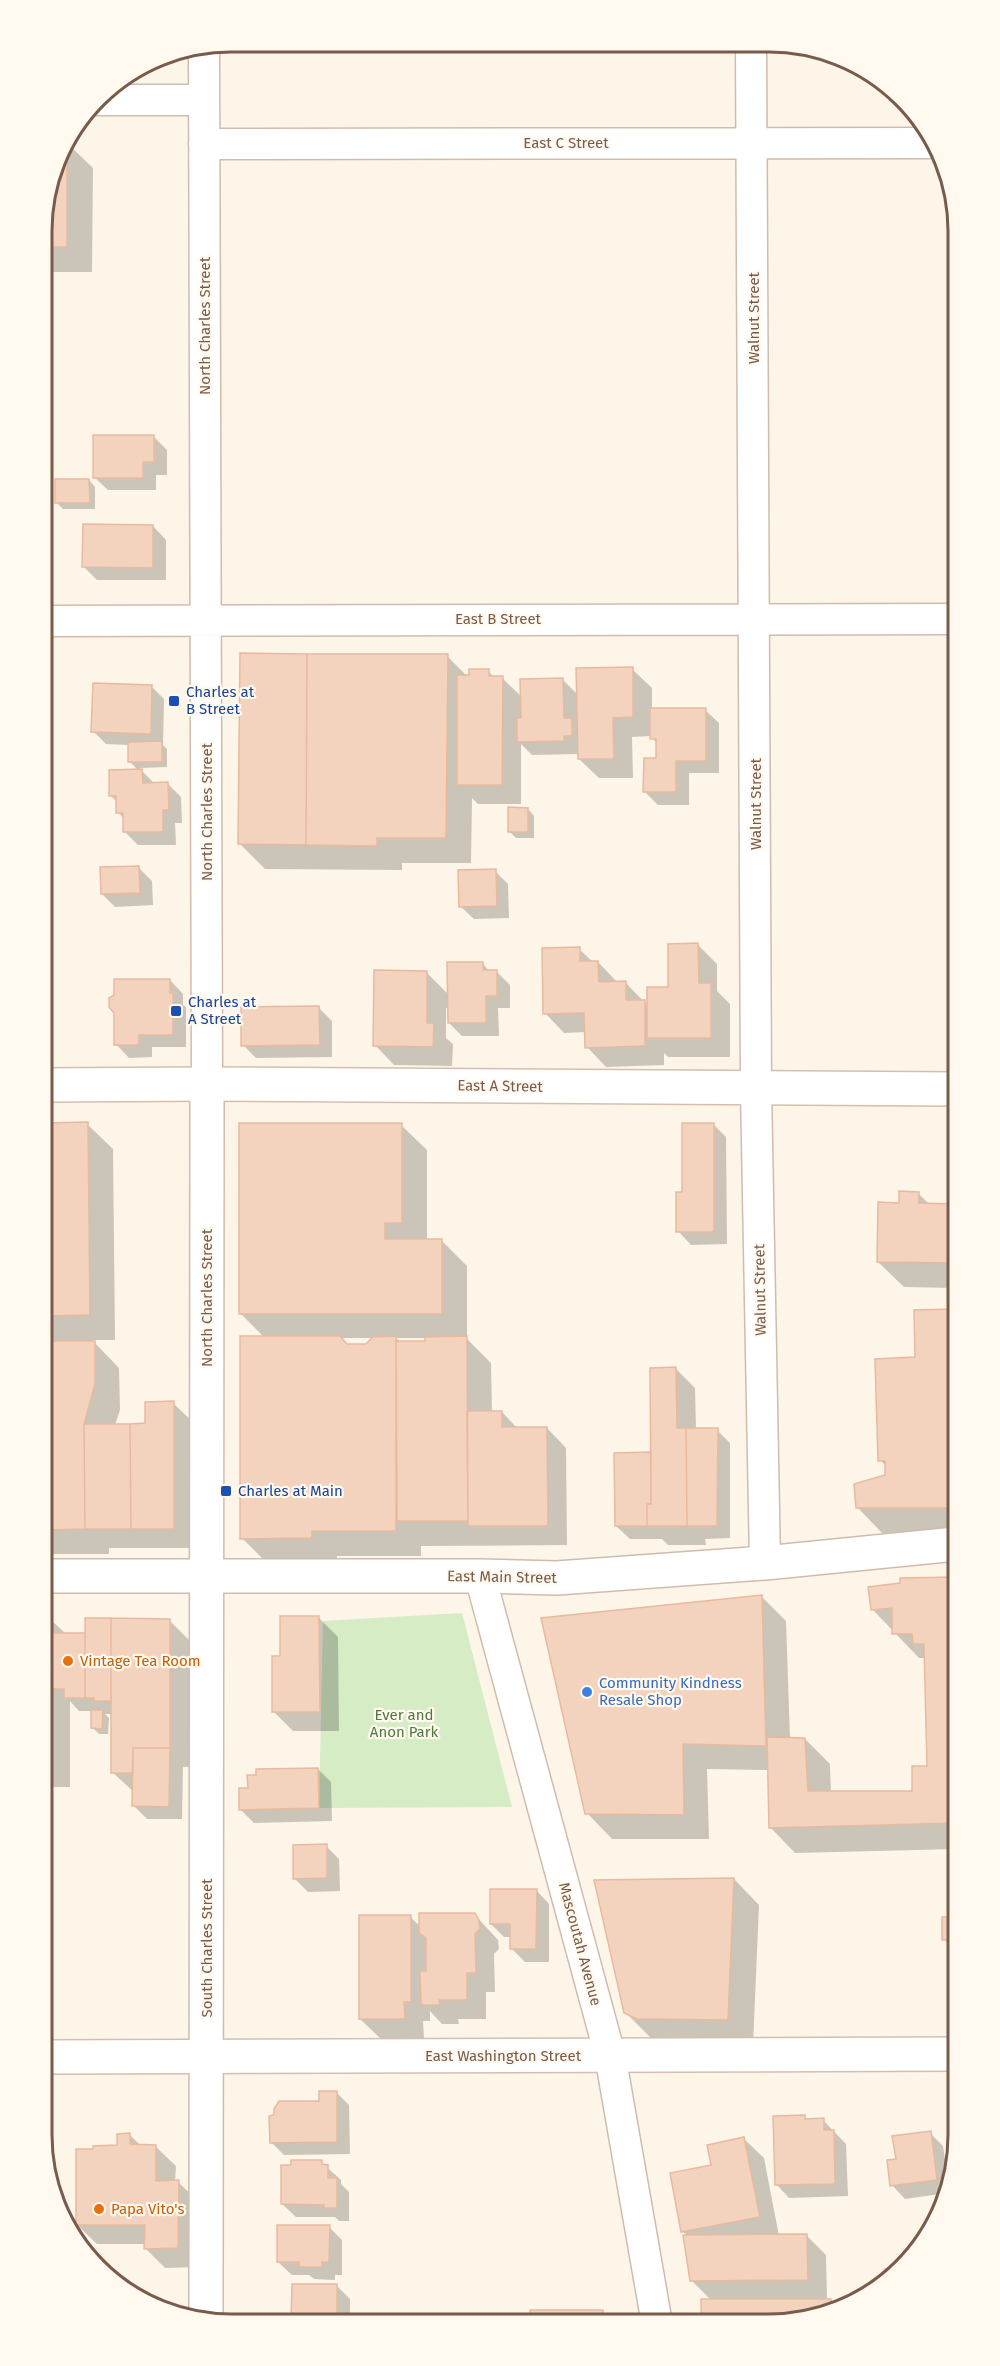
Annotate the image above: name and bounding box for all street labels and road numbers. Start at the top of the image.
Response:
street label: East C Street [523,134,609,152]
street label: North Charles Street [196,256,214,395]
street label: Walnut Street [745,271,763,364]
street label: East B Street [455,610,542,628]
street label: North Charles Street [198,742,216,881]
street label: Walnut Street [747,757,765,850]
street label: East A Street [457,1076,543,1096]
street label: North Charles Street [198,1228,216,1367]
street label: Walnut Street [750,1243,770,1336]
street label: East Main Street [447,1567,558,1587]
street label: South Charles Street [198,1878,216,2018]
street label: Mascoutah Avenue [555,1880,605,2008]
street label: East Washington Street [425,2047,582,2065]

